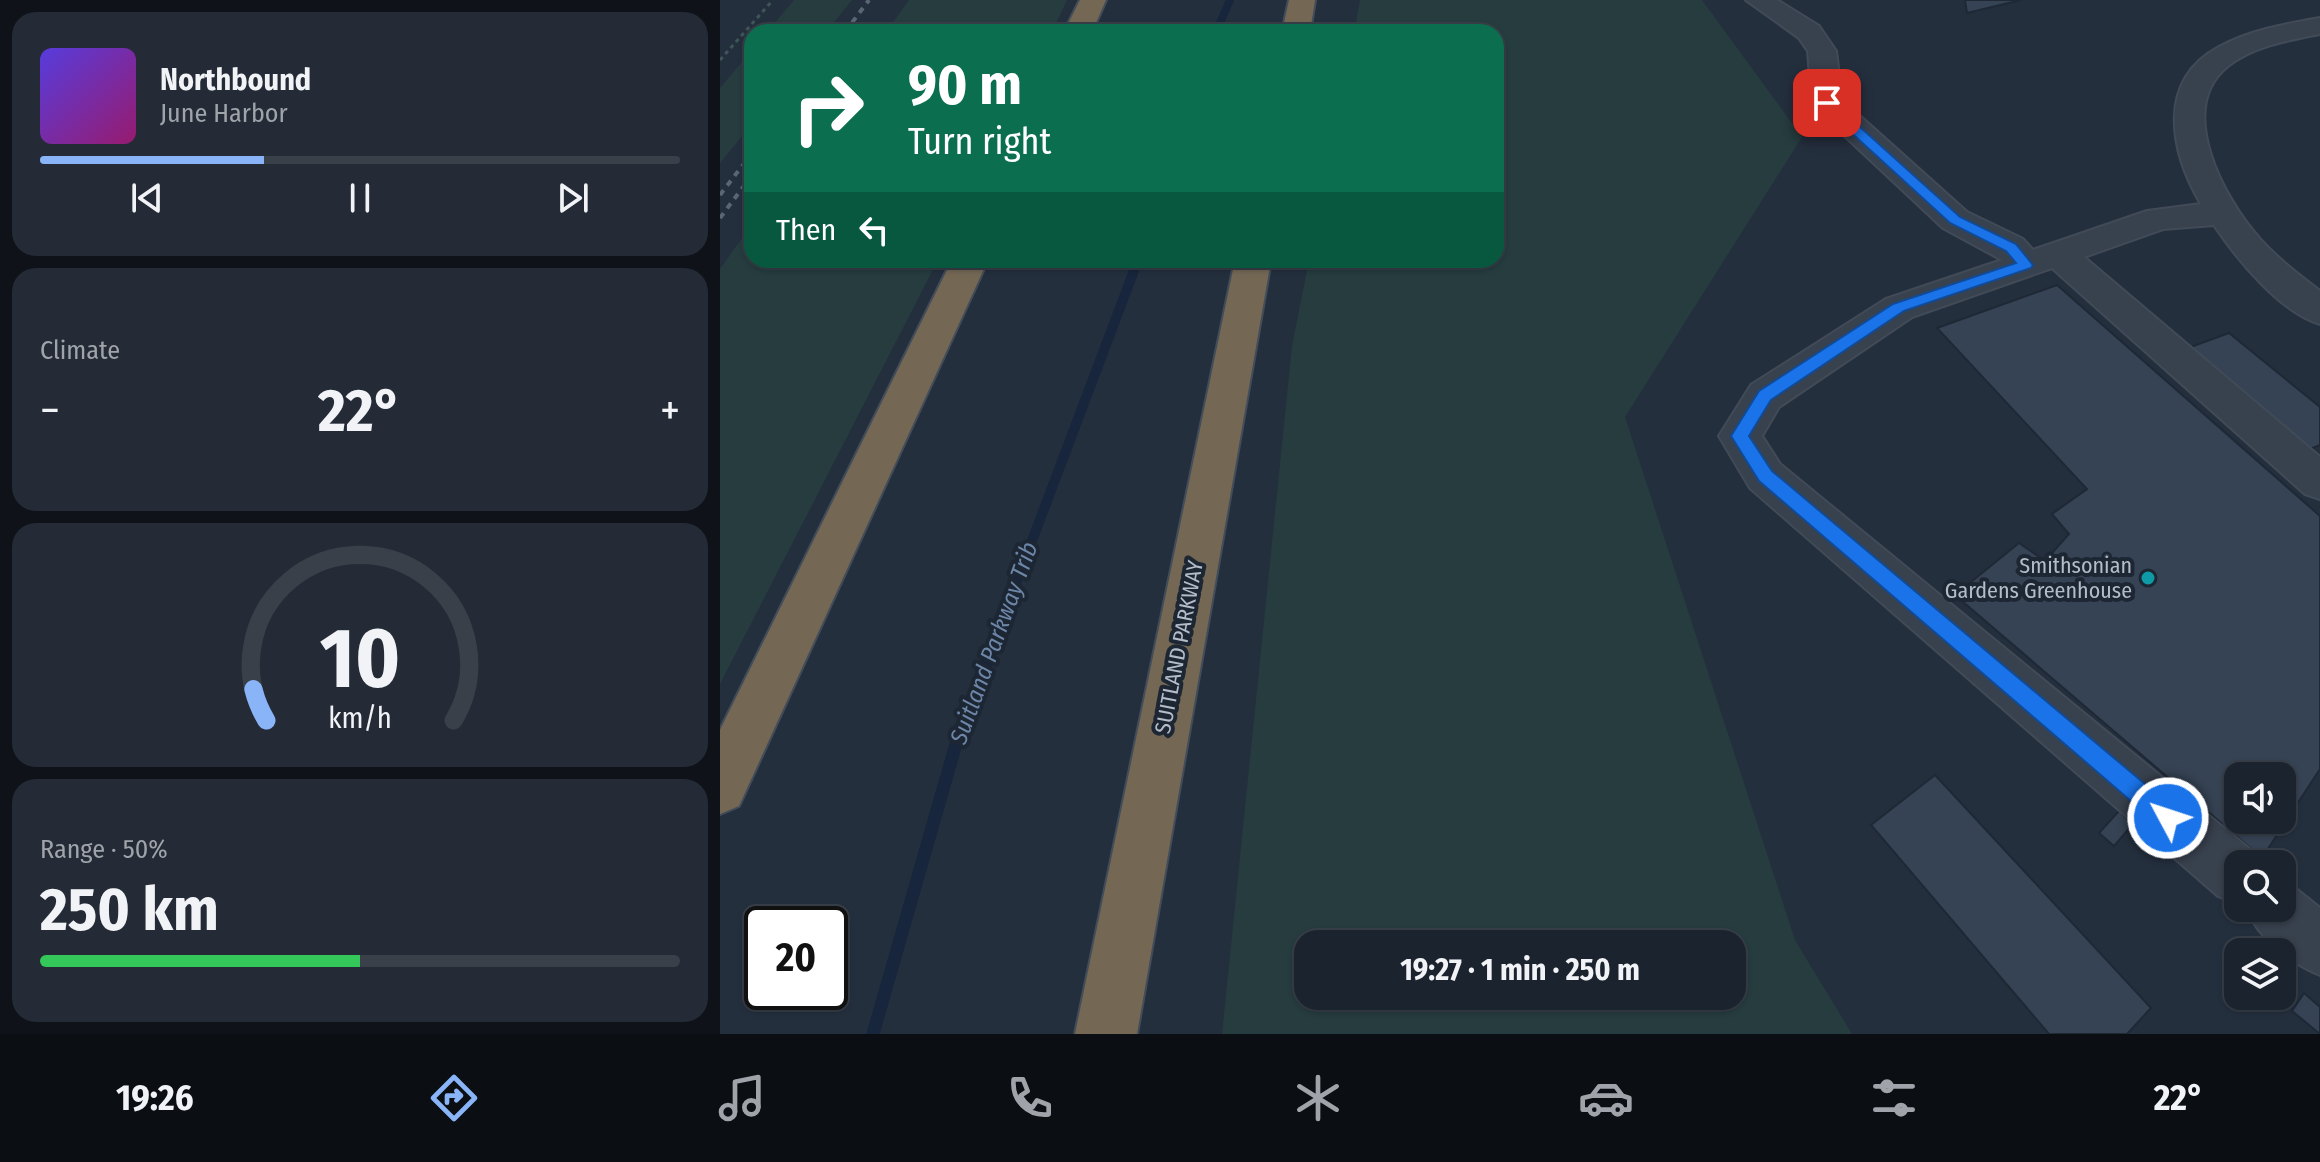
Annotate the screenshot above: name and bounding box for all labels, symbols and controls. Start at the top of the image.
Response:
text: 90 m [908,52,1022,119]
icon: right [776,56,880,160]
text: Northbound [160,62,311,98]
pin [1793,69,1861,137]
icon: arrive [1805,81,1849,125]
text: June Harbor [160,98,288,129]
text: Turn right [908,120,1051,164]
icon: previous [125,176,169,220]
icon: pause [338,176,382,220]
icon: next [551,176,595,220]
icon: left [852,208,896,252]
text: Then [776,212,836,248]
text: Climate [40,335,120,366]
text: 22° [318,375,402,447]
text: − [40,384,60,437]
text: + [660,384,680,437]
water label: Suitland Parkway Trib [944,538,1044,749]
place label: Smithsonian Gardens Greenhouse [1945,552,2132,604]
street label: SUITLAND PARKWAY [1149,558,1209,736]
marker: Smithsonian Gardens Greenhouse [2139,569,2157,587]
text: 10 [320,608,400,708]
text: km/h [328,701,392,736]
map controls [2224,762,2296,1010]
button: sound [2224,762,2296,834]
position arrow [2126,776,2210,860]
text: Range · 50% [40,834,168,865]
button: search [2224,850,2296,922]
text: 250 km [40,874,219,946]
speed limit sign: 20 [744,906,848,1010]
button: layers [2224,938,2296,1010]
text: 19:27 · 1 min · 250 m [1400,952,1640,988]
icon: directions [426,1070,482,1126]
icon: music [714,1070,770,1126]
icon: phone [1002,1070,1058,1126]
icon: climate [1290,1070,1346,1126]
icon: car [1578,1070,1634,1126]
icon: filters [1866,1070,1922,1126]
text: 19:26 [116,1076,194,1120]
text: 22° [2154,1076,2204,1120]

